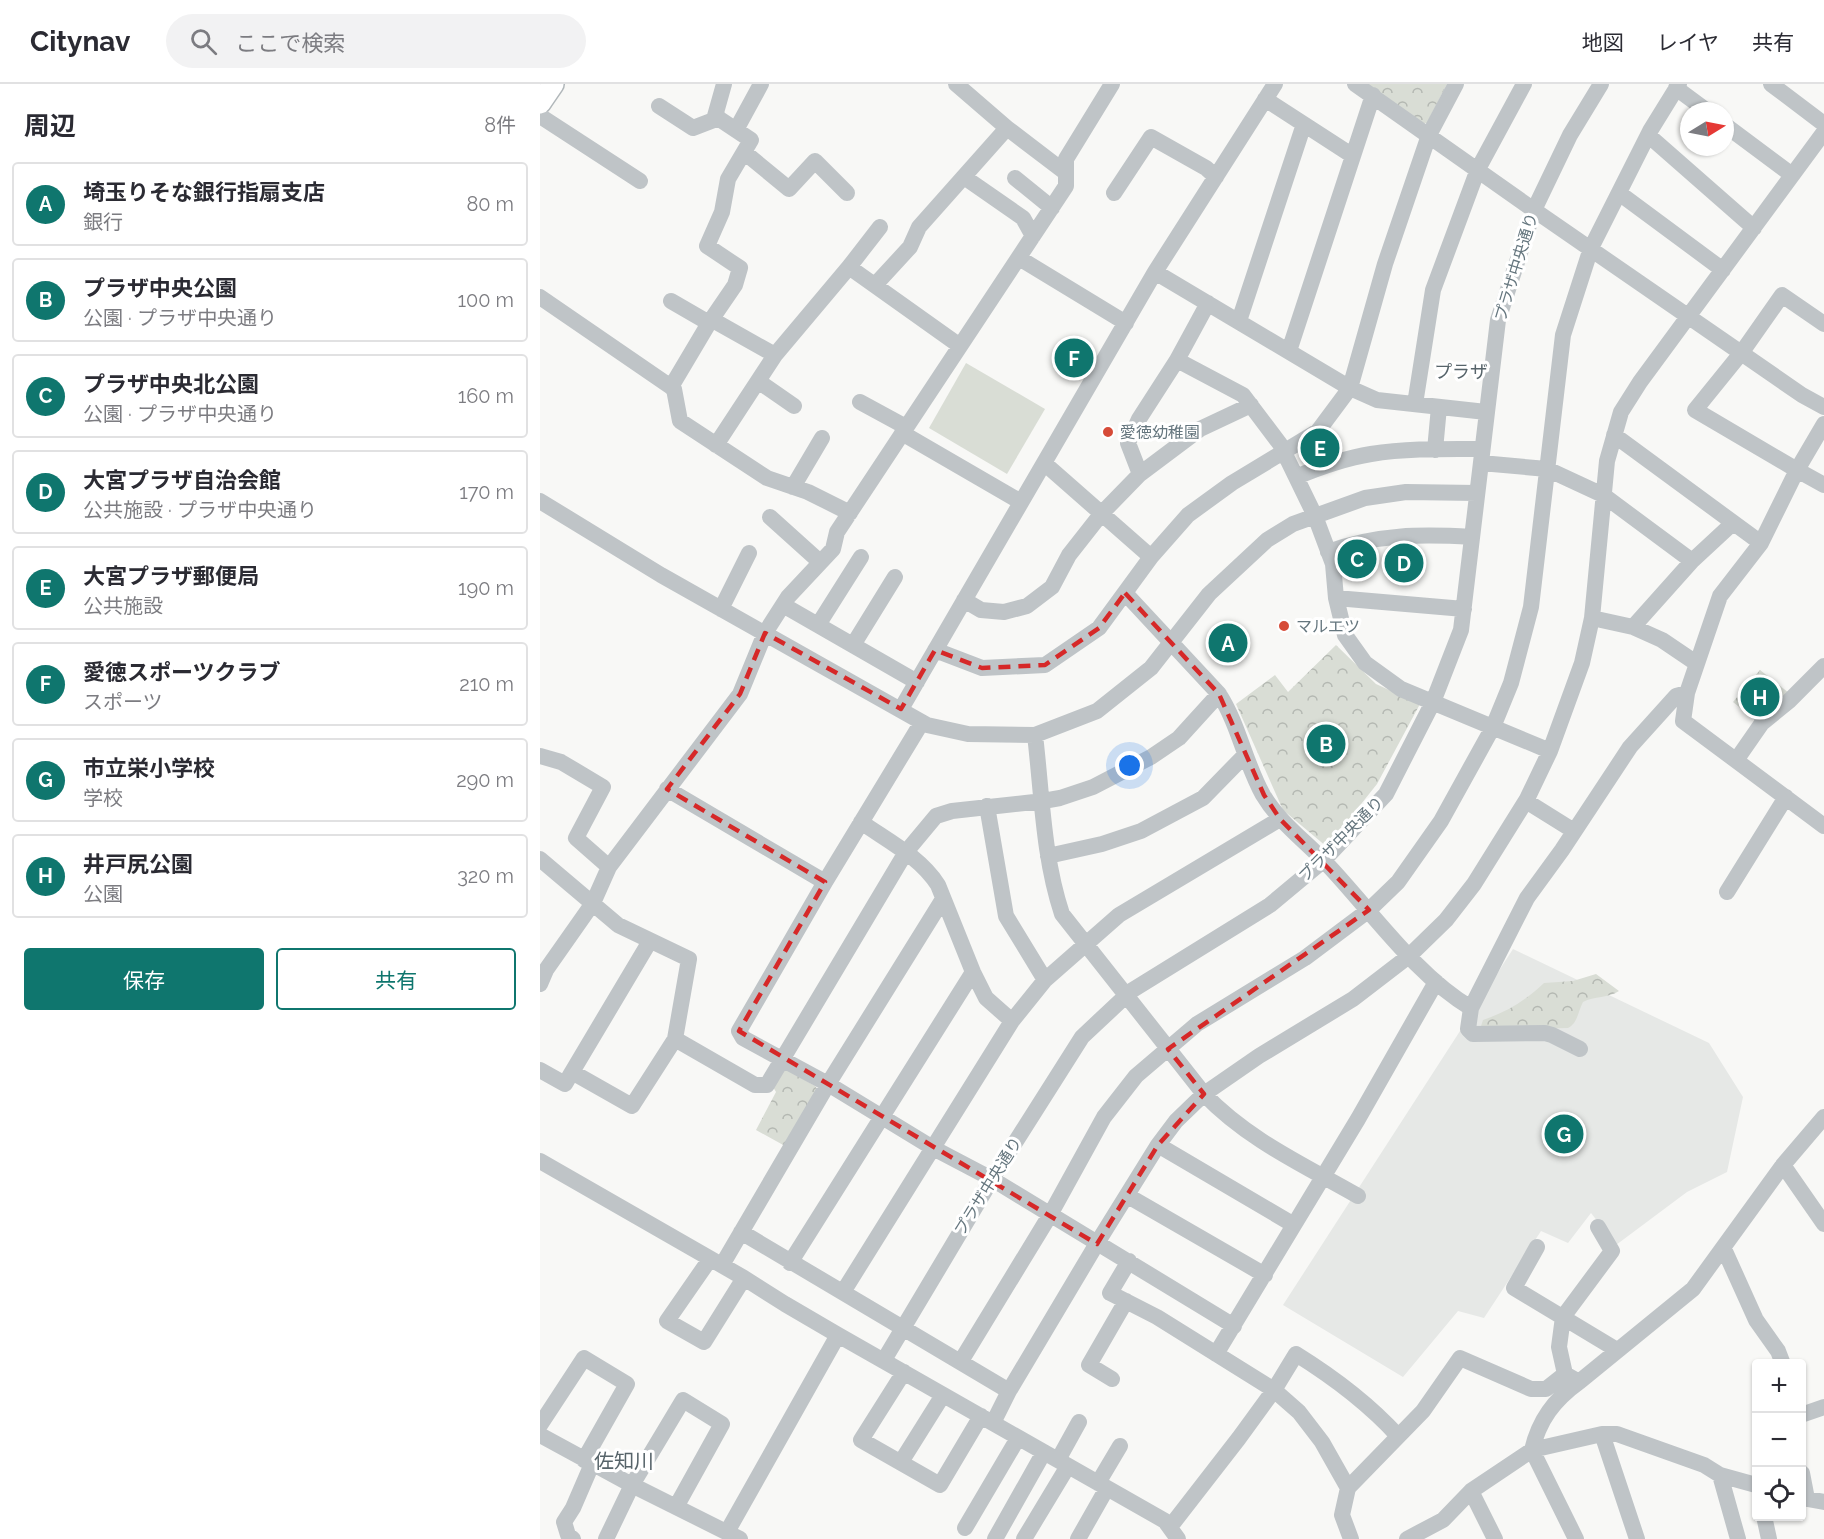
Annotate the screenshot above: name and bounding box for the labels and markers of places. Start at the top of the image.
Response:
pin: F [1054,336,1094,380]
place label: 愛徳幼稚園 [1120,423,1200,442]
marker: 愛徳幼稚園 [1101,425,1115,439]
pin: E [1300,426,1340,470]
pin: C [1338,536,1376,582]
pin: D [1384,540,1424,586]
place label: マルエツ [1296,617,1360,636]
marker: マルエツ [1277,619,1291,633]
pin: A [1208,620,1248,666]
pin: H [1740,674,1780,720]
pin: B [1306,722,1346,766]
pin: G [1544,1112,1584,1156]

